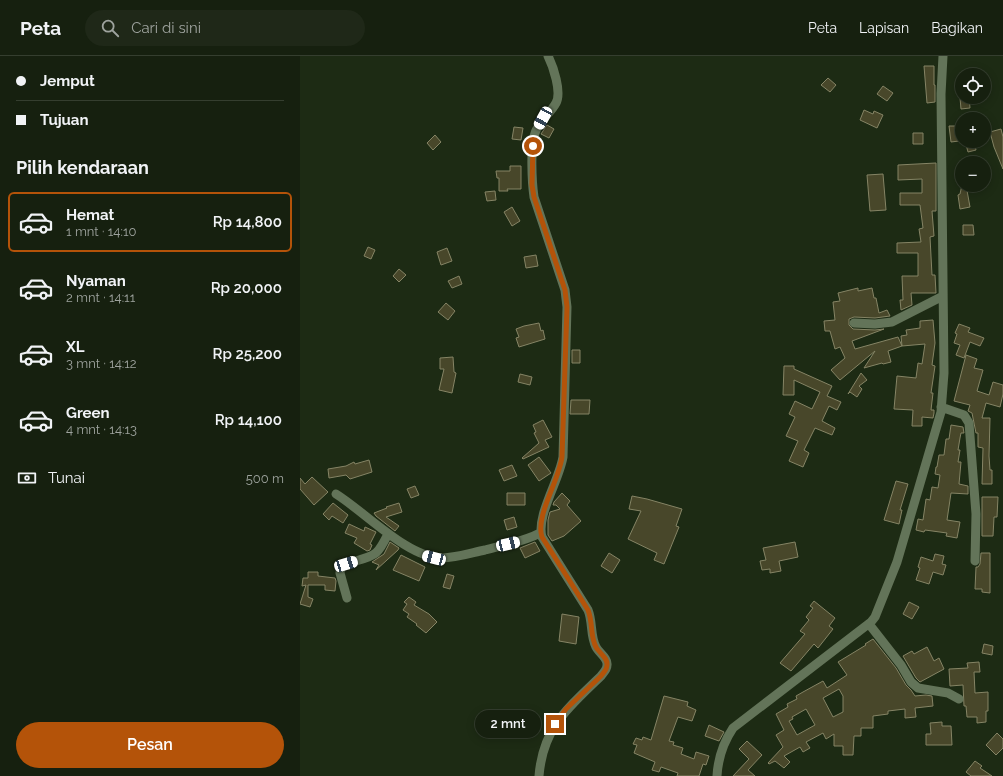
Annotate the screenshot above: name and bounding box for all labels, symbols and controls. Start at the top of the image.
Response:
search box [85,10,365,46]
text: Peta [20,17,61,39]
icon: search [99,17,121,39]
text: Cari di sini [131,19,201,37]
text: Peta [808,20,837,36]
text: Lapisan [859,20,909,36]
text: Bagikan [931,20,983,36]
map controls [955,68,991,192]
button: locate [955,68,991,104]
text: Jemput [40,72,95,90]
car [532,105,554,131]
text: Tujuan [40,111,89,129]
button: + [955,112,991,148]
route start [524,137,542,155]
button: − [955,156,991,192]
text: Pilih kendaraan [16,157,149,178]
icon: car [18,204,54,240]
text: Hemat [66,206,114,224]
text: Rp 14,800 [213,213,282,231]
text: 1 mnt · 14:10 [66,224,136,239]
icon: car [18,270,54,306]
text: Nyaman [66,272,126,290]
text: Rp 20,000 [211,279,282,297]
text: 2 mnt · 14:11 [66,290,135,305]
icon: car [18,336,54,372]
text: XL [66,338,84,356]
text: Rp 25,200 [213,345,282,363]
text: 3 mnt · 14:12 [66,356,137,371]
icon: car [18,402,54,438]
text: Green [66,404,110,422]
text: Rp 14,100 [215,411,282,429]
text: 4 mnt · 14:13 [66,422,137,437]
icon: cash [16,467,38,489]
text: Tunai [48,469,85,487]
text: 500 m [246,471,284,486]
car [495,535,521,553]
car [421,549,447,567]
car [333,555,359,573]
callout: 2 mnt [475,710,541,738]
route end [546,715,564,733]
text: 2 mnt [491,716,525,731]
button: Pesan [16,722,284,768]

